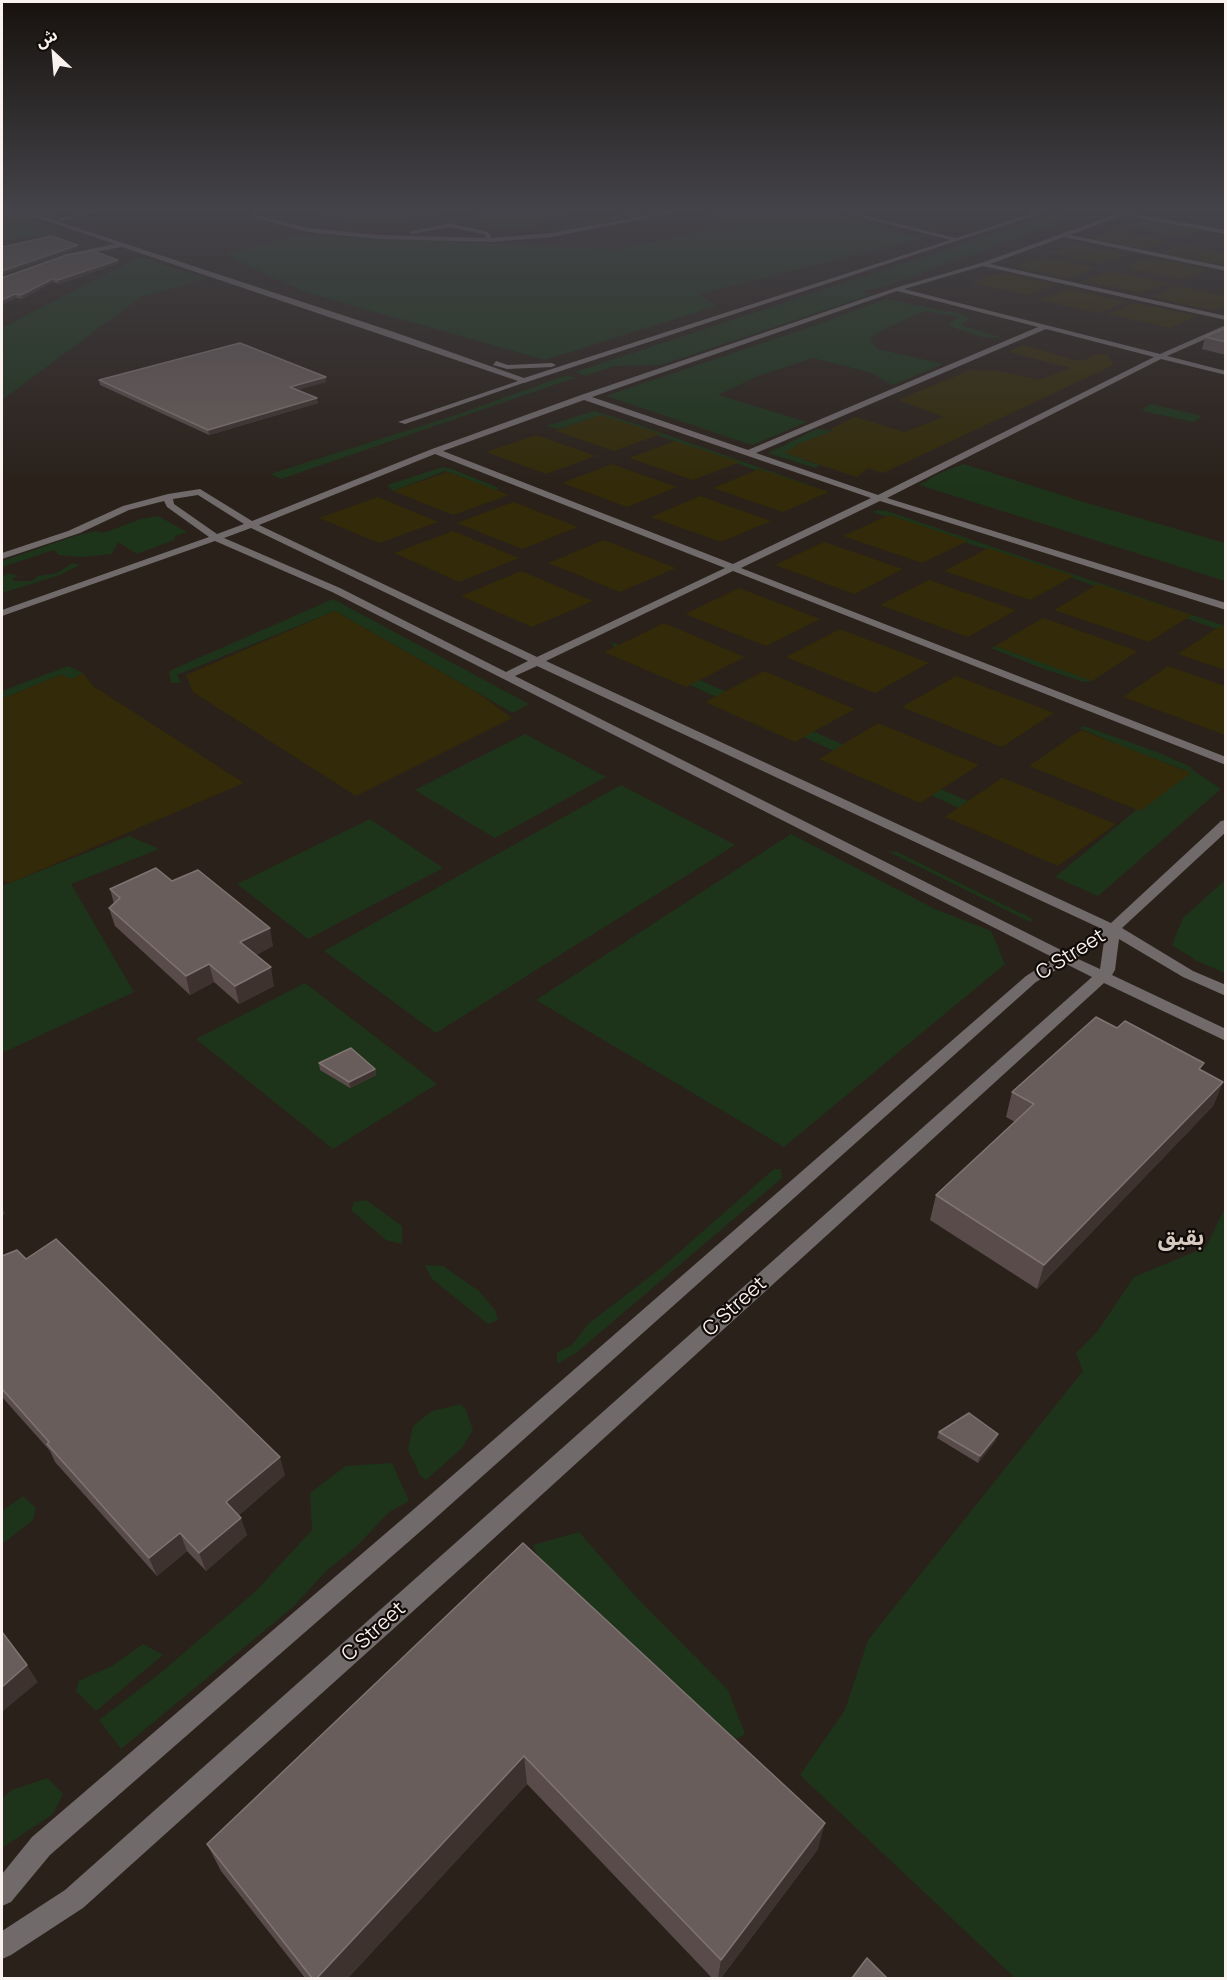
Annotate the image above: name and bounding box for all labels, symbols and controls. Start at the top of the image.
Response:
text: ش [31,23,61,53]
north arrow [24,24,84,84]
street label: C Street [1032,924,1110,986]
district label: بقيق [1158,1226,1204,1252]
street label: C Street [698,1272,772,1342]
street label: C Street [337,1597,411,1667]

